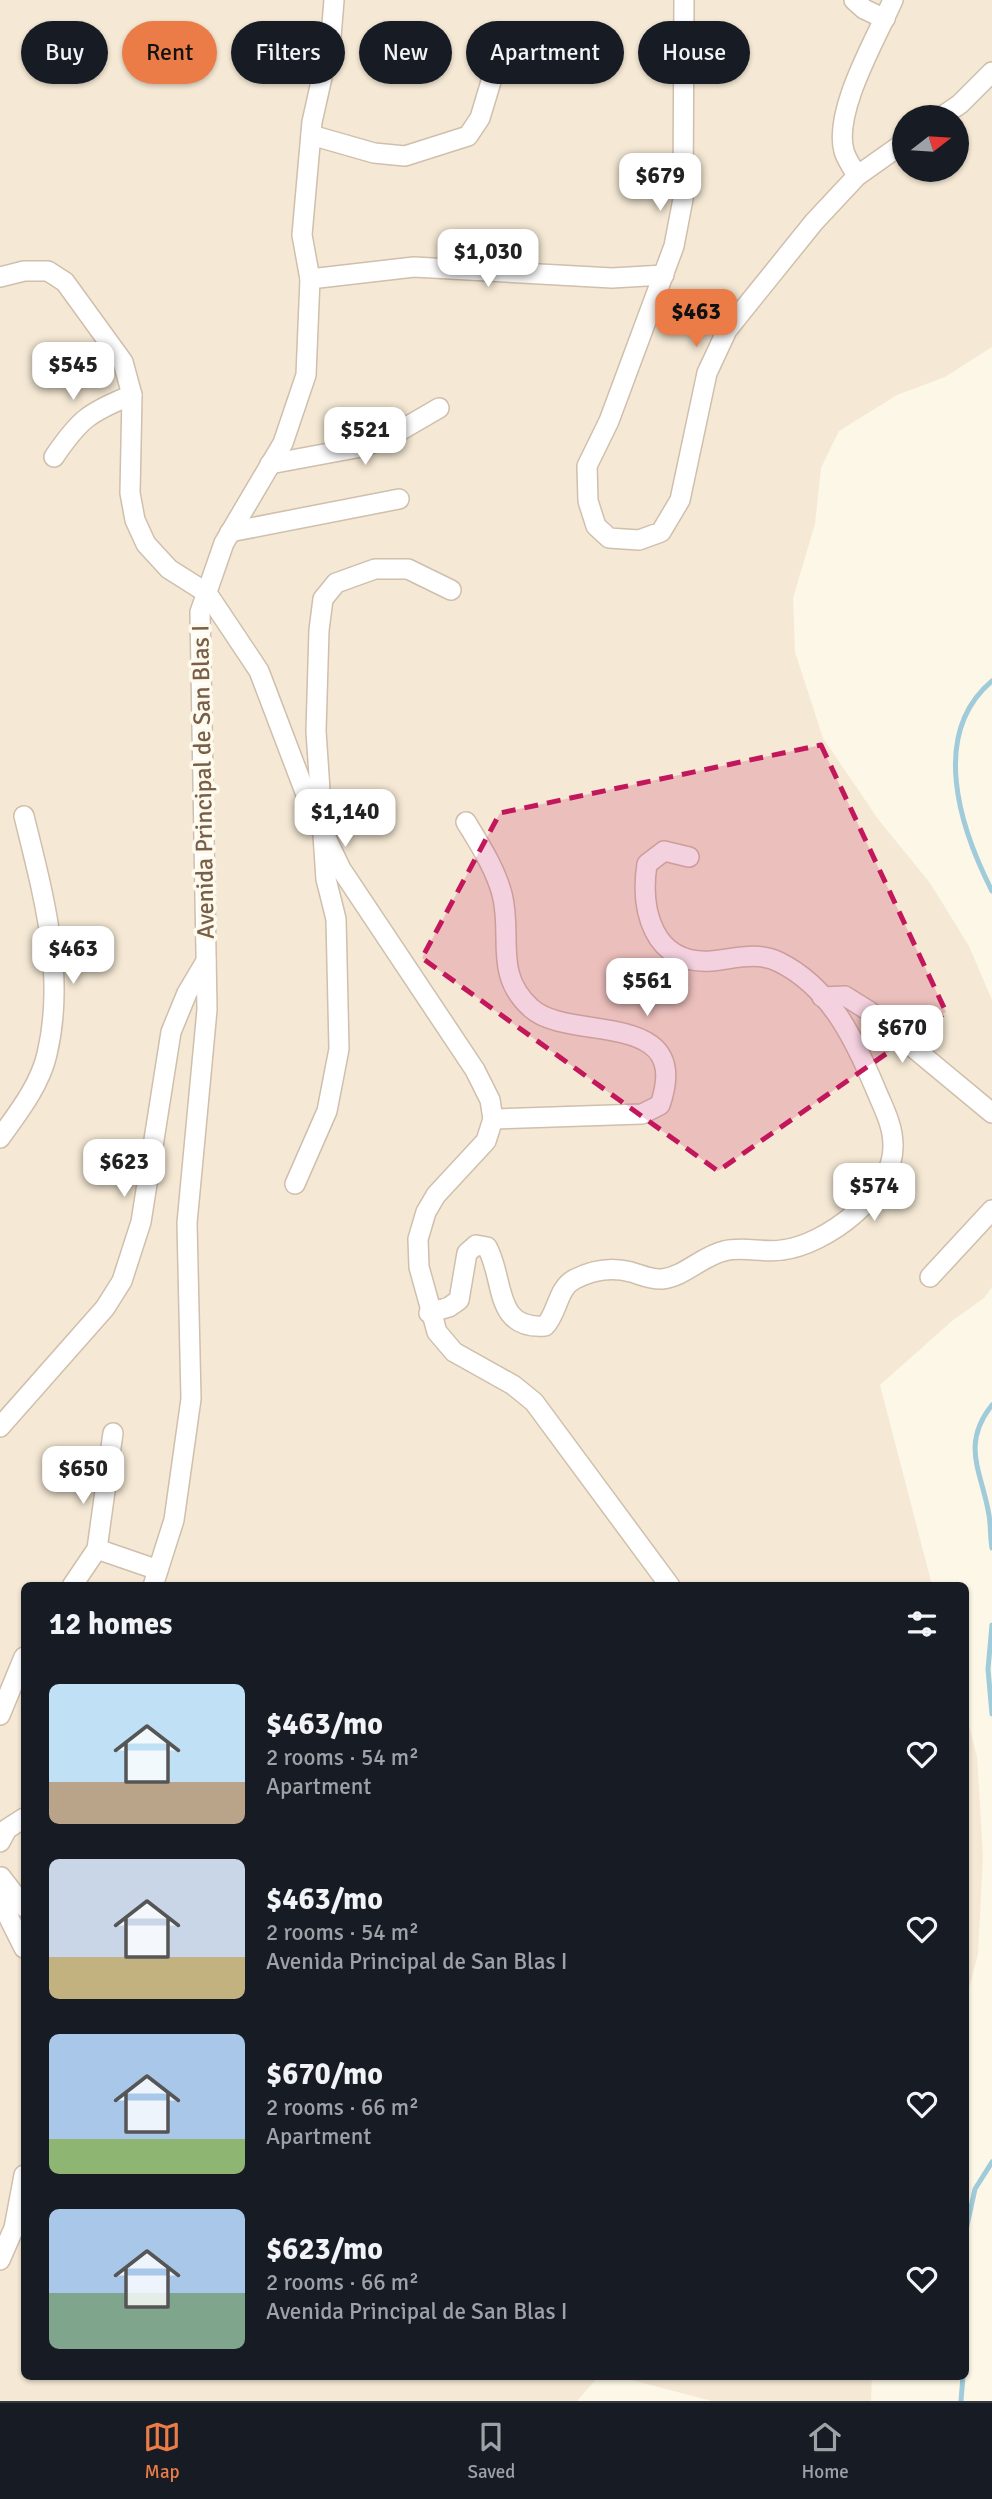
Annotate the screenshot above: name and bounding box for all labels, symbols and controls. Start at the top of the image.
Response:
chip: Buy [21,21,108,84]
chip: Rent [122,21,217,84]
chip: Filters [231,21,345,84]
chip: New [359,21,452,84]
chip: Apartment [466,21,624,84]
chip: House [638,21,750,84]
north arrow [892,105,970,182]
map controls [892,105,969,182]
pin: $679 [619,154,701,213]
text: $679 [635,161,685,190]
pin: $1,030 [431,230,545,289]
text: $1,030 [454,237,522,266]
pin: $463 [655,290,737,349]
text: $463 [671,297,721,326]
pin: $545 [32,342,114,402]
text: $545 [48,350,98,379]
pin: $521 [324,407,406,467]
text: $521 [340,415,390,444]
street label: Avenida Principal de San Blas I [185,625,221,939]
pin: $1,140 [288,790,402,849]
text: $1,140 [311,797,379,826]
pin: $463 [32,926,114,986]
text: $463 [48,934,98,963]
pin: $561 [606,958,688,1018]
text: $561 [622,966,672,995]
pin: $670 [861,1006,943,1065]
text: $670 [877,1013,927,1042]
pin: $623 [83,1140,165,1199]
text: $623 [99,1147,149,1176]
pin: $574 [833,1164,915,1223]
text: $574 [849,1171,899,1200]
pin: $650 [42,1446,124,1506]
text: $650 [58,1454,108,1483]
icon: filters [903,1605,941,1643]
text: 12 homes [49,1606,172,1643]
text: $463/mo [266,1706,383,1743]
icon: home [105,1712,189,1796]
icon: heart [903,1735,941,1773]
text: 2 rooms · 54 m² [266,1743,419,1772]
text: Apartment [266,1772,371,1801]
text: $463/mo [266,1881,383,1918]
icon: home [105,1887,189,1971]
icon: heart [903,1910,941,1948]
text: 2 rooms · 54 m² [266,1918,419,1947]
text: Avenida Principal de San Blas I [266,1947,567,1976]
text: $670/mo [266,2056,383,2093]
icon: home [105,2062,189,2146]
icon: heart [903,2085,941,2123]
text: 2 rooms · 66 m² [266,2093,419,2122]
text: Apartment [266,2122,371,2151]
text: $623/mo [266,2231,383,2268]
icon: home [105,2237,189,2321]
icon: heart [903,2260,941,2298]
text: 2 rooms · 66 m² [266,2268,419,2297]
text: Avenida Principal de San Blas I [266,2297,567,2326]
tab: Map [143,2418,181,2484]
tab: Saved [467,2418,515,2484]
tab: Home [802,2418,849,2484]

